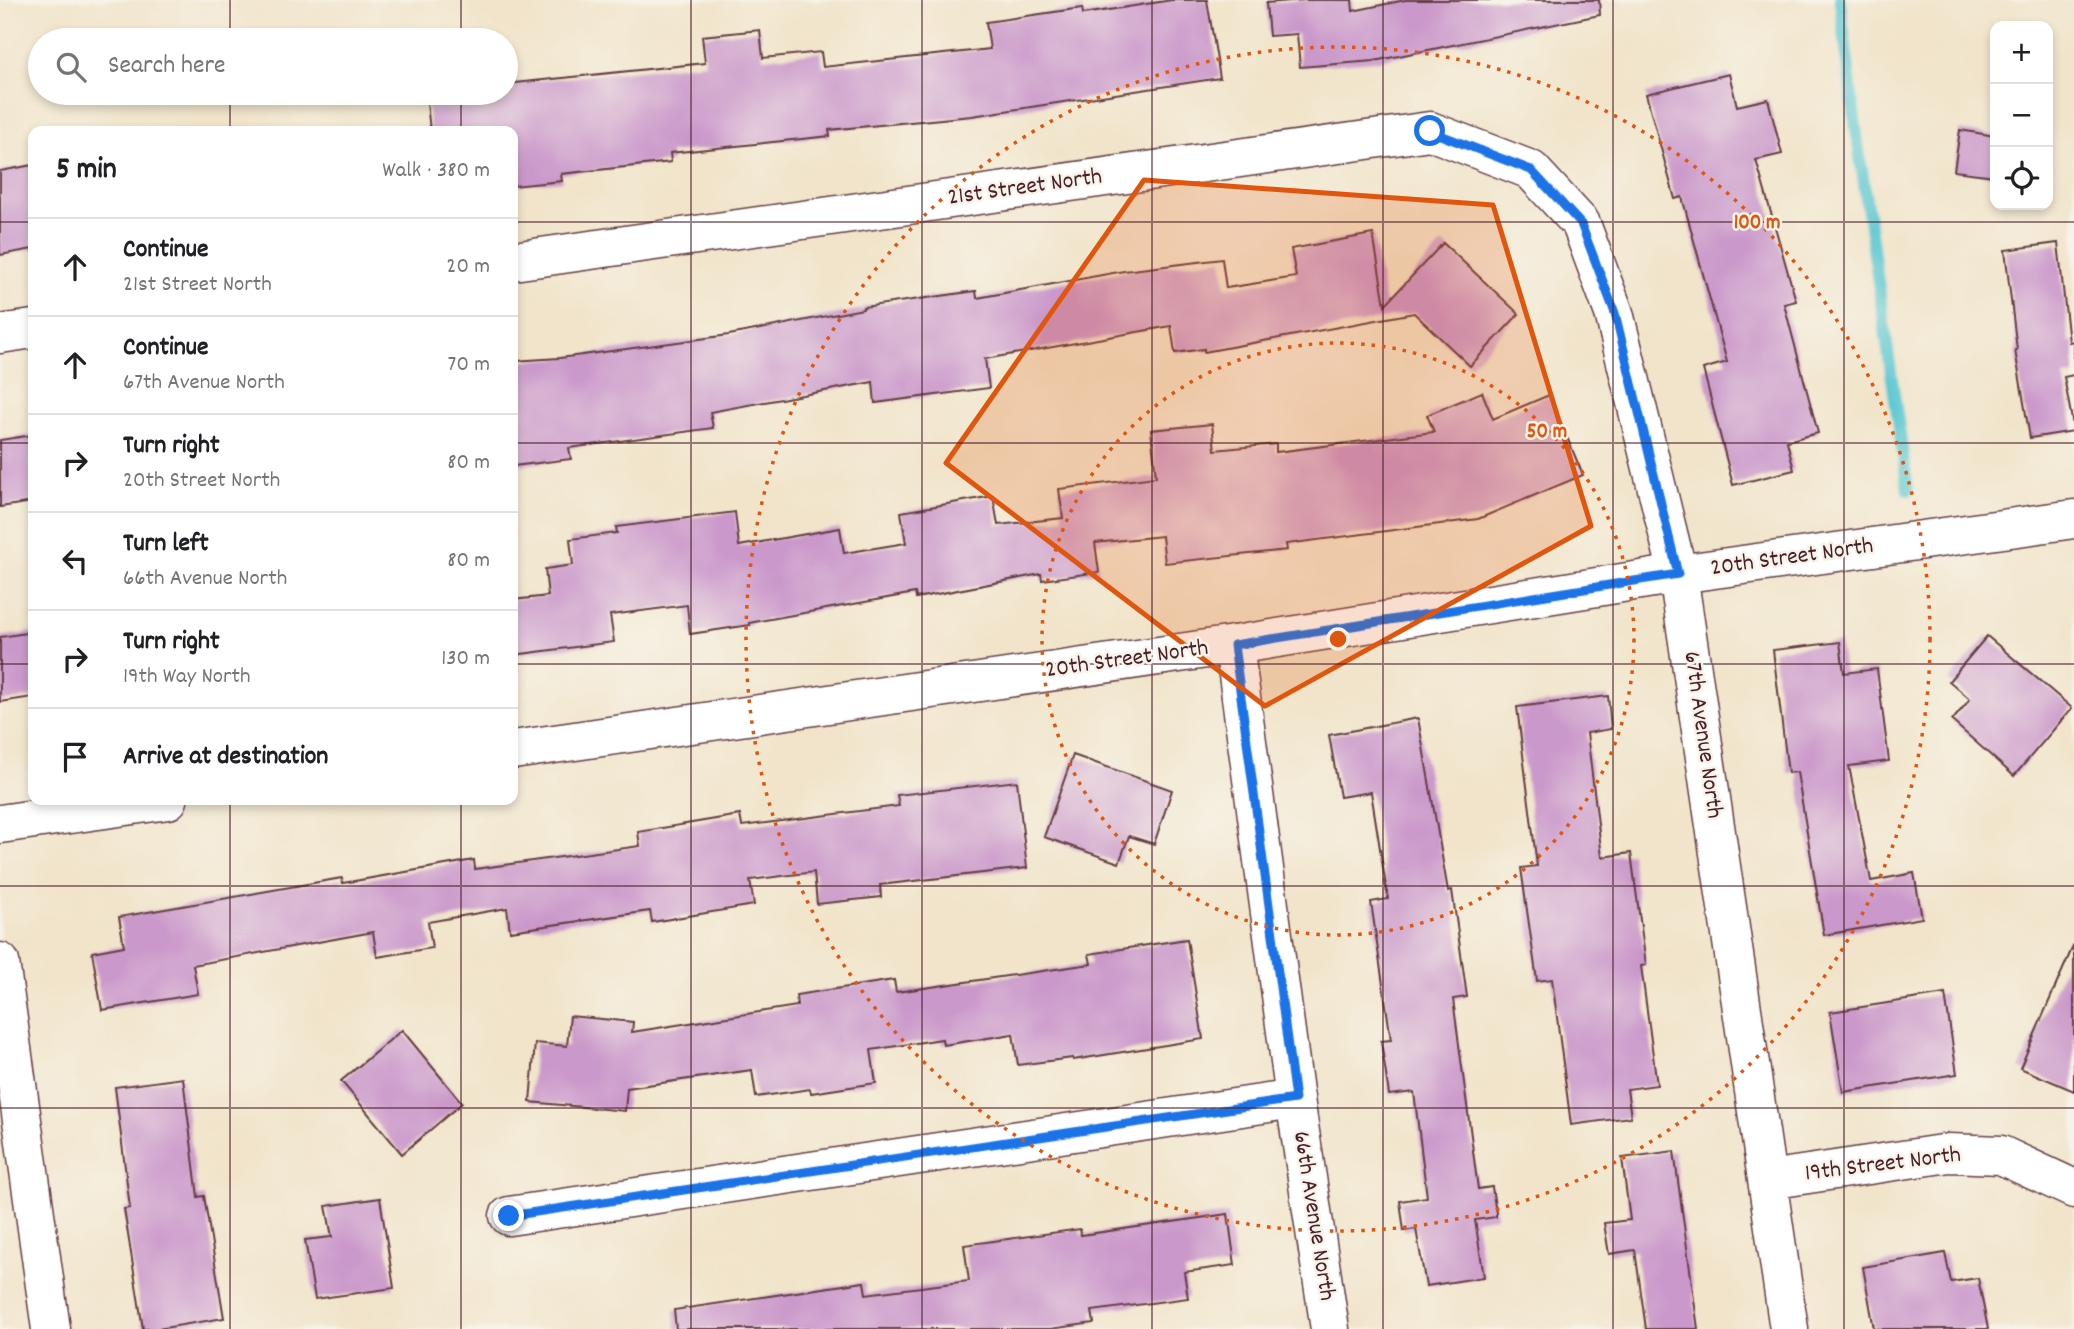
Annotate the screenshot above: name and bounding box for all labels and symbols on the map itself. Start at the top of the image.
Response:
route start [1414,115,1445,146]
street label: 21st Street North [946,160,1104,216]
text: 100 m [1734,209,1780,239]
text: 50 m [1527,418,1567,448]
street label: 20th Street North [1708,530,1876,586]
centre of rings [1326,627,1350,651]
street label: 20th Street North [1043,632,1211,688]
street label: 67th Avenue North [1673,649,1731,821]
street label: 66th Avenue North [1283,1129,1343,1303]
street label: 19th Street North [1803,1139,1963,1191]
route end [493,1200,524,1231]

